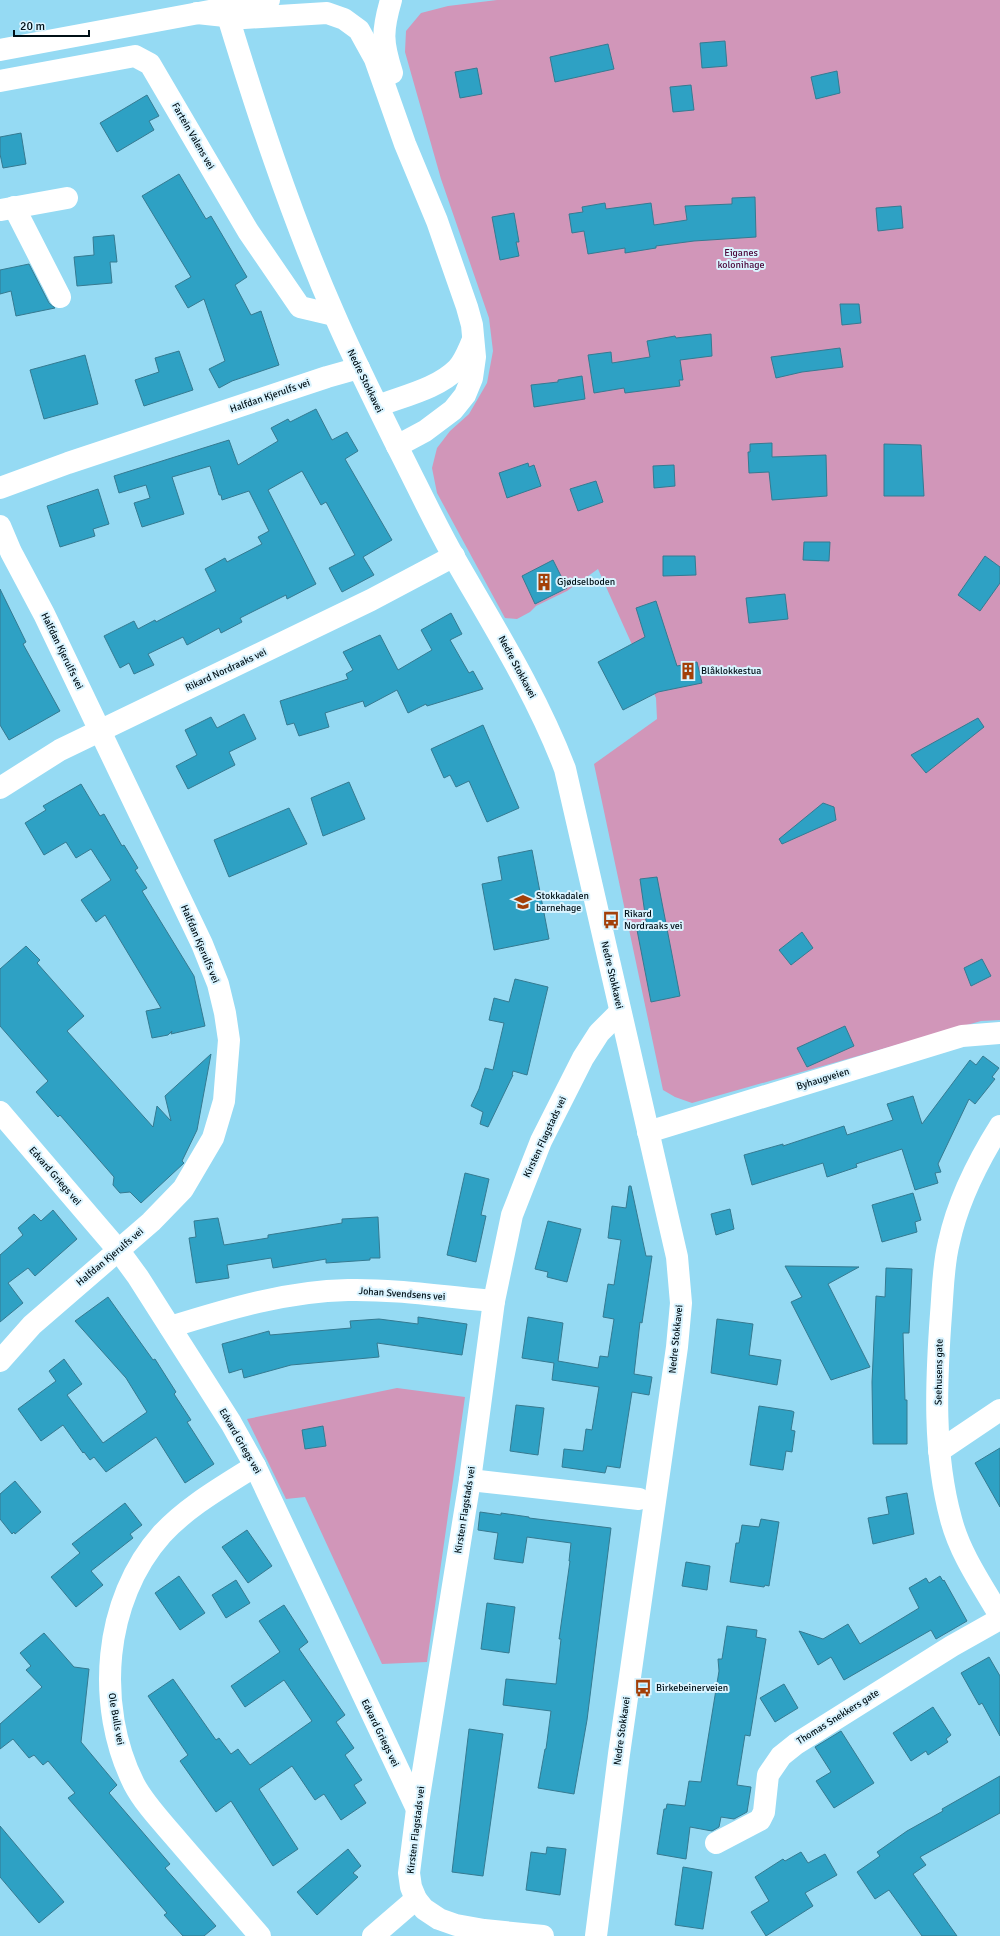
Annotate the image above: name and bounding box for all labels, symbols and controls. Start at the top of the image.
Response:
scale bar [14,12,89,38]
text: 20 m [20,19,45,34]
street label: Fartein Valens vei [169,101,217,171]
park label: Eiganes kolonihage [718,247,764,271]
street label: Nedre Stokkavei [344,347,386,415]
street label: Halfdan Kjerulfs vei [228,377,312,415]
building icon: Gjødselboden [534,572,554,592]
place label: Gjødselboden [557,576,615,588]
street label: Halfdan Kjerulfs vei [38,611,86,691]
street label: Nedre Stokkavei [495,634,539,700]
street label: Rikard Nordraaks vei [183,646,269,694]
building icon: Blåklokkestua [678,661,698,681]
place label: Blåklokkestua [701,665,761,677]
place label: Stokkadalen barnehage [536,890,589,914]
school or university icon: Stokkadalen barnehage [513,892,533,912]
street label: Halfdan Kjerulfs vei [178,903,222,985]
place label: Rikard Nordraaks vei [624,908,682,932]
bus stop icon: Rikard Nordraaks vei [601,910,621,930]
street label: Nedre Stokkavei [598,940,626,1010]
street label: Byhaugveien [795,1065,851,1093]
street label: Kirsten Flagstads vei [521,1095,569,1179]
street label: Edvard Griegs vei [26,1144,84,1208]
street label: Halfdan Kjerulfs vei [74,1225,146,1289]
street label: Johan Svendsens vei [358,1285,446,1303]
street label: Nedre Stokkavei [666,1304,686,1374]
street label: Seehusens gate [932,1339,946,1405]
street label: Edvard Griegs vei [216,1406,264,1476]
street label: Kirsten Flagstads vei [452,1466,478,1554]
bus stop icon: Birkebeinerveien [633,1678,653,1698]
place label: Birkebeinerveien [656,1682,728,1694]
street label: Thomas Snekkers gate [795,1687,881,1747]
street label: Ole Bulls vei [106,1692,126,1746]
street label: Nedre Stokkavei [611,1696,633,1766]
street label: Edvard Griegs vei [358,1697,402,1769]
street label: Kirsten Flagstads vei [405,1786,427,1874]

